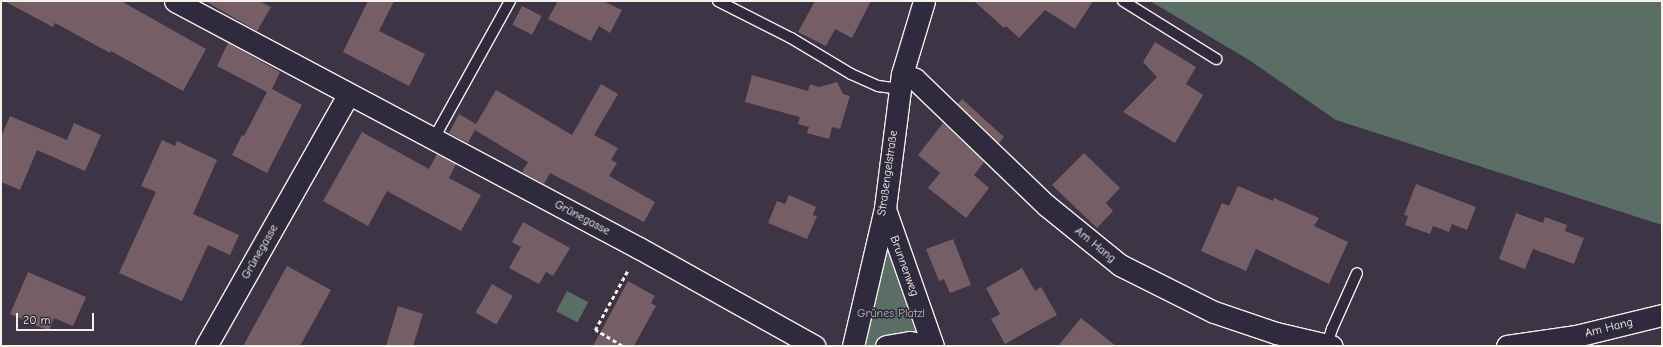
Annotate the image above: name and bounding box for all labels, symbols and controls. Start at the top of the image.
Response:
street label: Straßengelstraße [875,129,901,217]
street label: Grünegasse [552,197,612,239]
street label: Grünegasse [239,222,281,282]
street label: Am Hang [1072,224,1118,266]
street label: Brunnenweg [886,234,922,298]
scale bar [18,305,96,331]
park label: Grünes Platzl [857,307,925,321]
text: 20 m [23,313,51,327]
street label: Am Hang [1584,315,1634,341]

